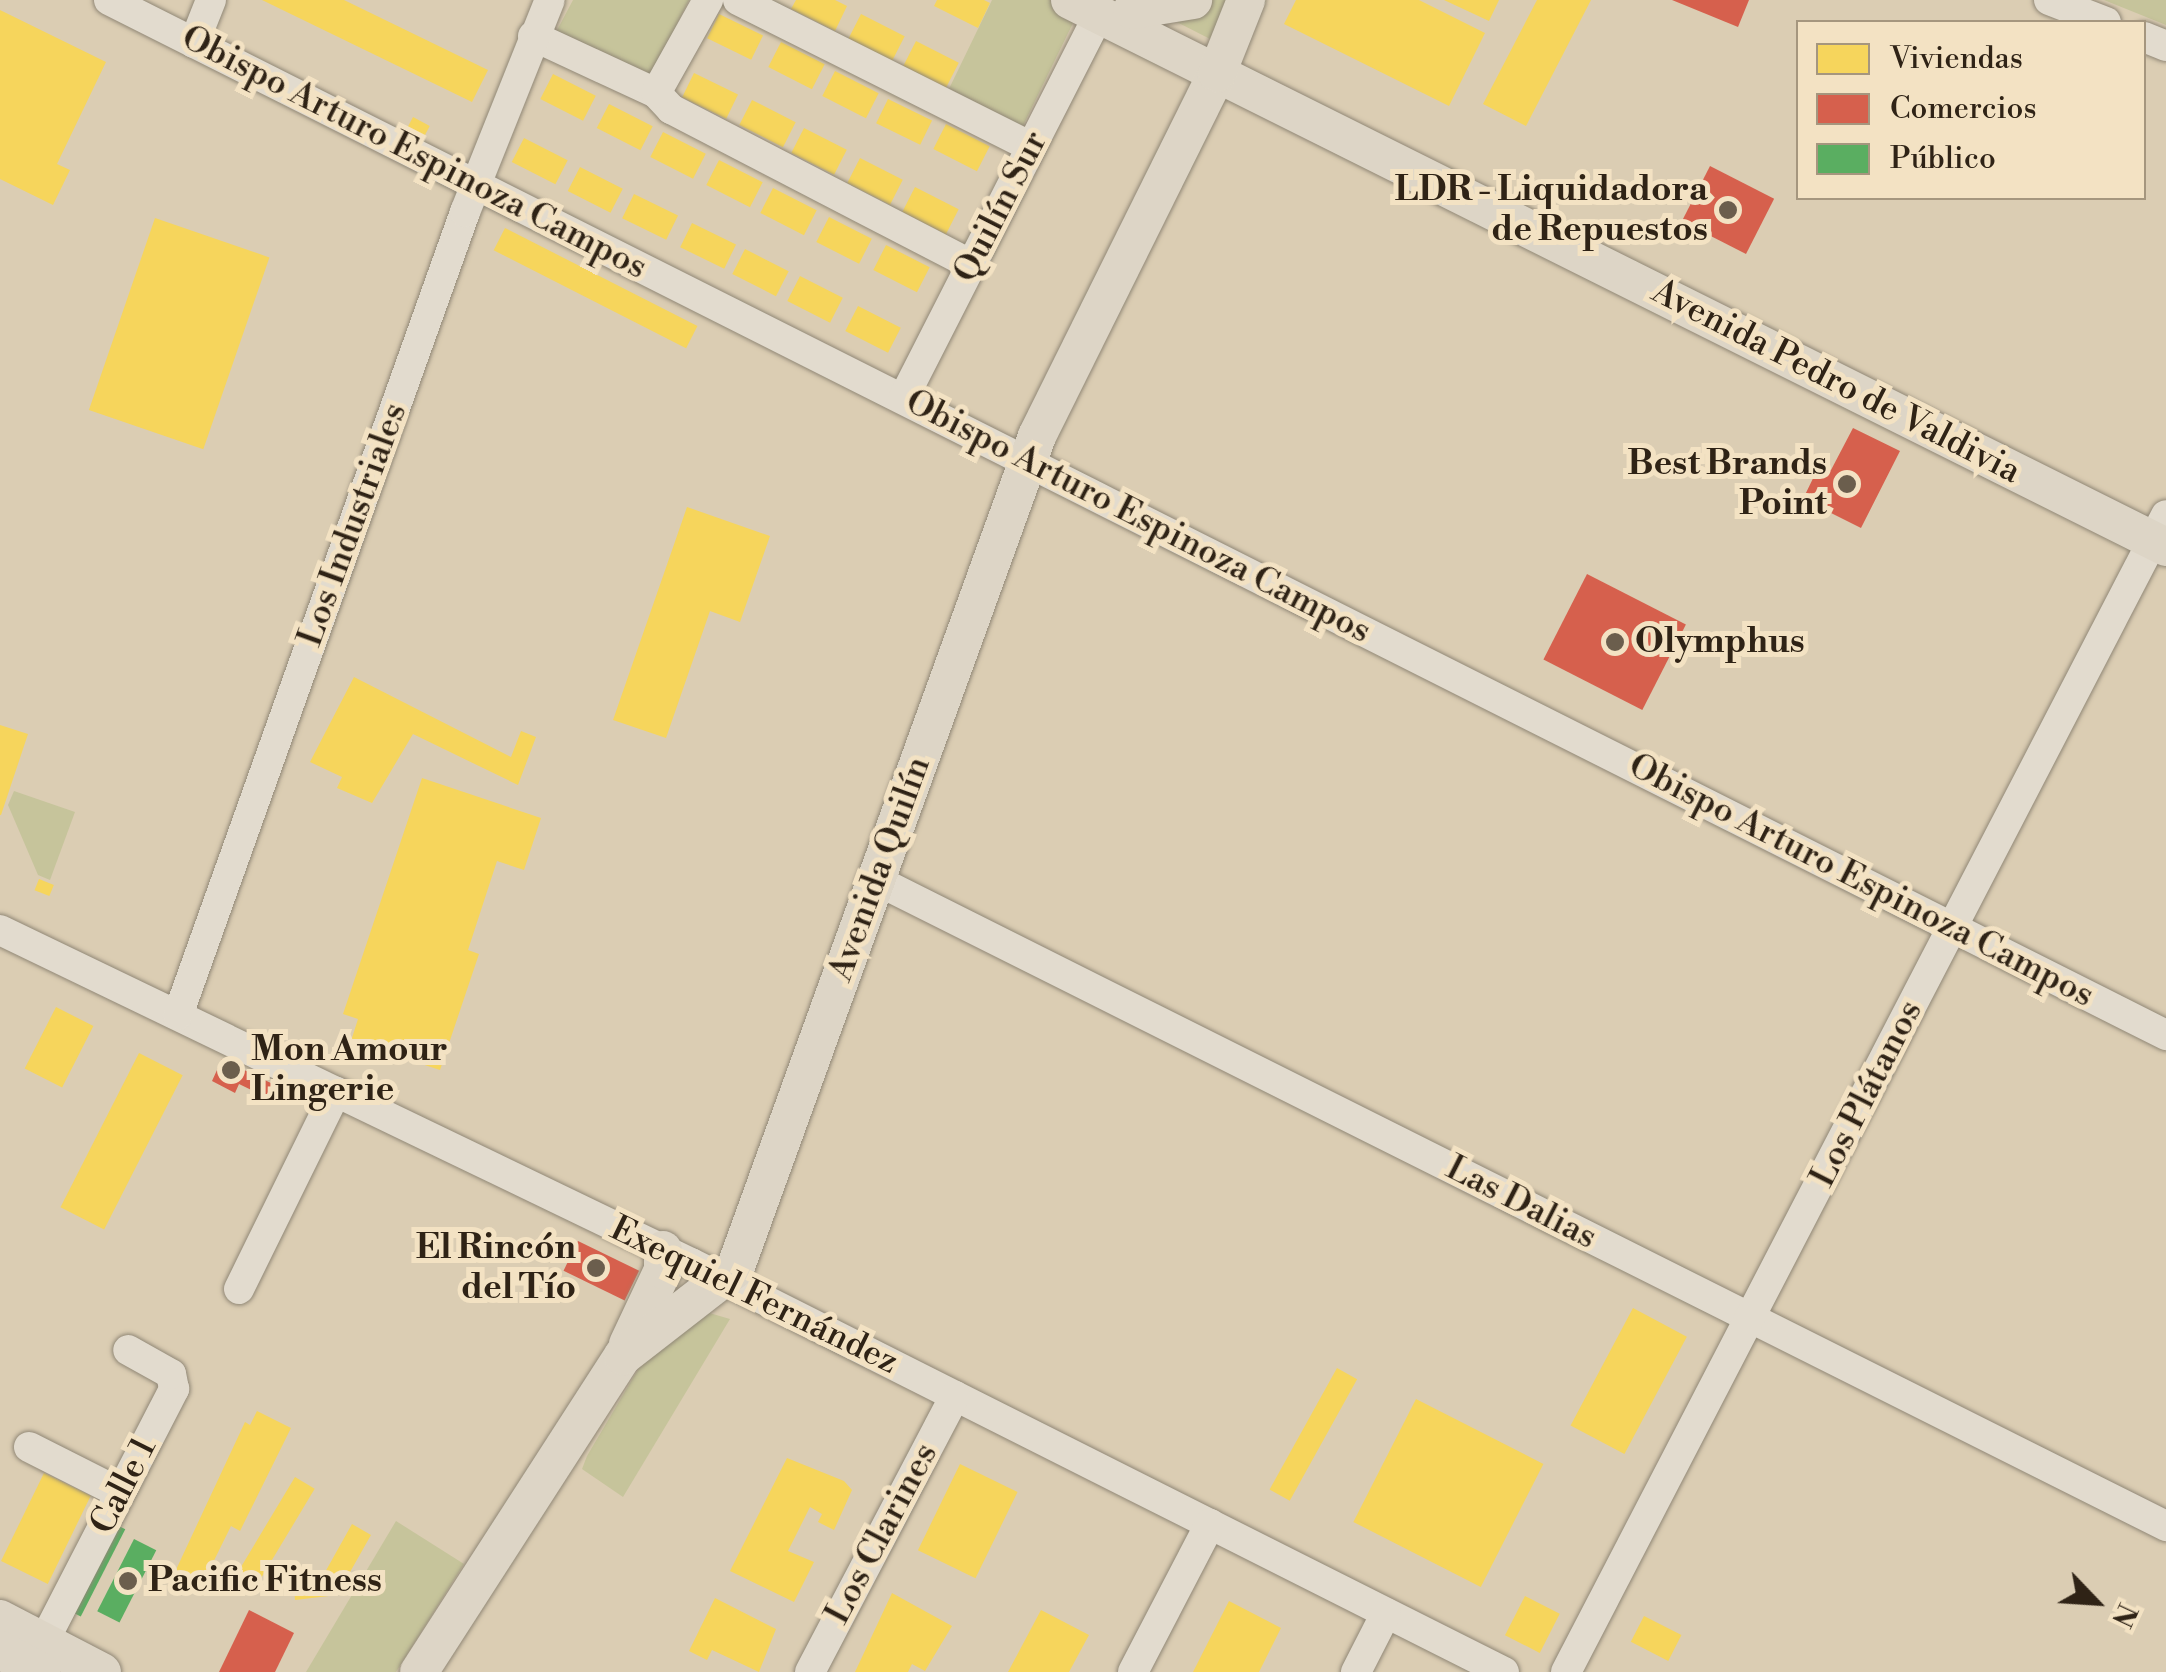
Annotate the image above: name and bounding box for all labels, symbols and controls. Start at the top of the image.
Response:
street label: Obispo Arturo Espinoza Campos [174,17,654,289]
legend [1796,20,2146,200]
text: Viviendas [1890,40,2023,78]
text: Comercios [1890,90,2037,128]
street label: Quilín Sur [945,124,1057,290]
text: Público [1890,140,1996,178]
place label: LDR - Liquidadora de Repuestos [1395,169,1708,251]
marker: LDR - Liquidadora de Repuestos [1717,199,1739,221]
street label: Avenida Pedro de Valdivia [1645,271,2027,493]
street label: Obispo Arturo Espinoza Campos [898,381,1378,653]
street label: Los Industriales [290,398,416,652]
place label: Best Brands Point [1627,443,1827,525]
marker: Best Brands Point [1836,473,1858,495]
place label: Olymphus [1635,621,1805,663]
marker: Olymphus [1604,631,1626,653]
street label: Obispo Arturo Espinoza Campos [1621,745,2101,1017]
street label: Avenida Quilín [820,751,940,987]
street label: Los Plátanos [1802,994,1932,1194]
place label: Mon Amour Lingerie [251,1029,448,1111]
marker: Mon Amour Lingerie [220,1059,242,1081]
street label: Las Dalias [1439,1147,1603,1259]
street label: Exequiel Fernández [603,1208,905,1384]
place label: El Rincón del Tío [416,1227,576,1309]
marker: El Rincón del Tío [585,1257,607,1279]
street label: Calle 1 [82,1431,166,1541]
street label: Los Clarines [817,1436,947,1632]
north arrow [2046,1552,2146,1652]
place label: Pacific Fitness [148,1560,382,1602]
marker: Pacific Fitness [117,1570,139,1592]
text: N [2103,1597,2144,1632]

